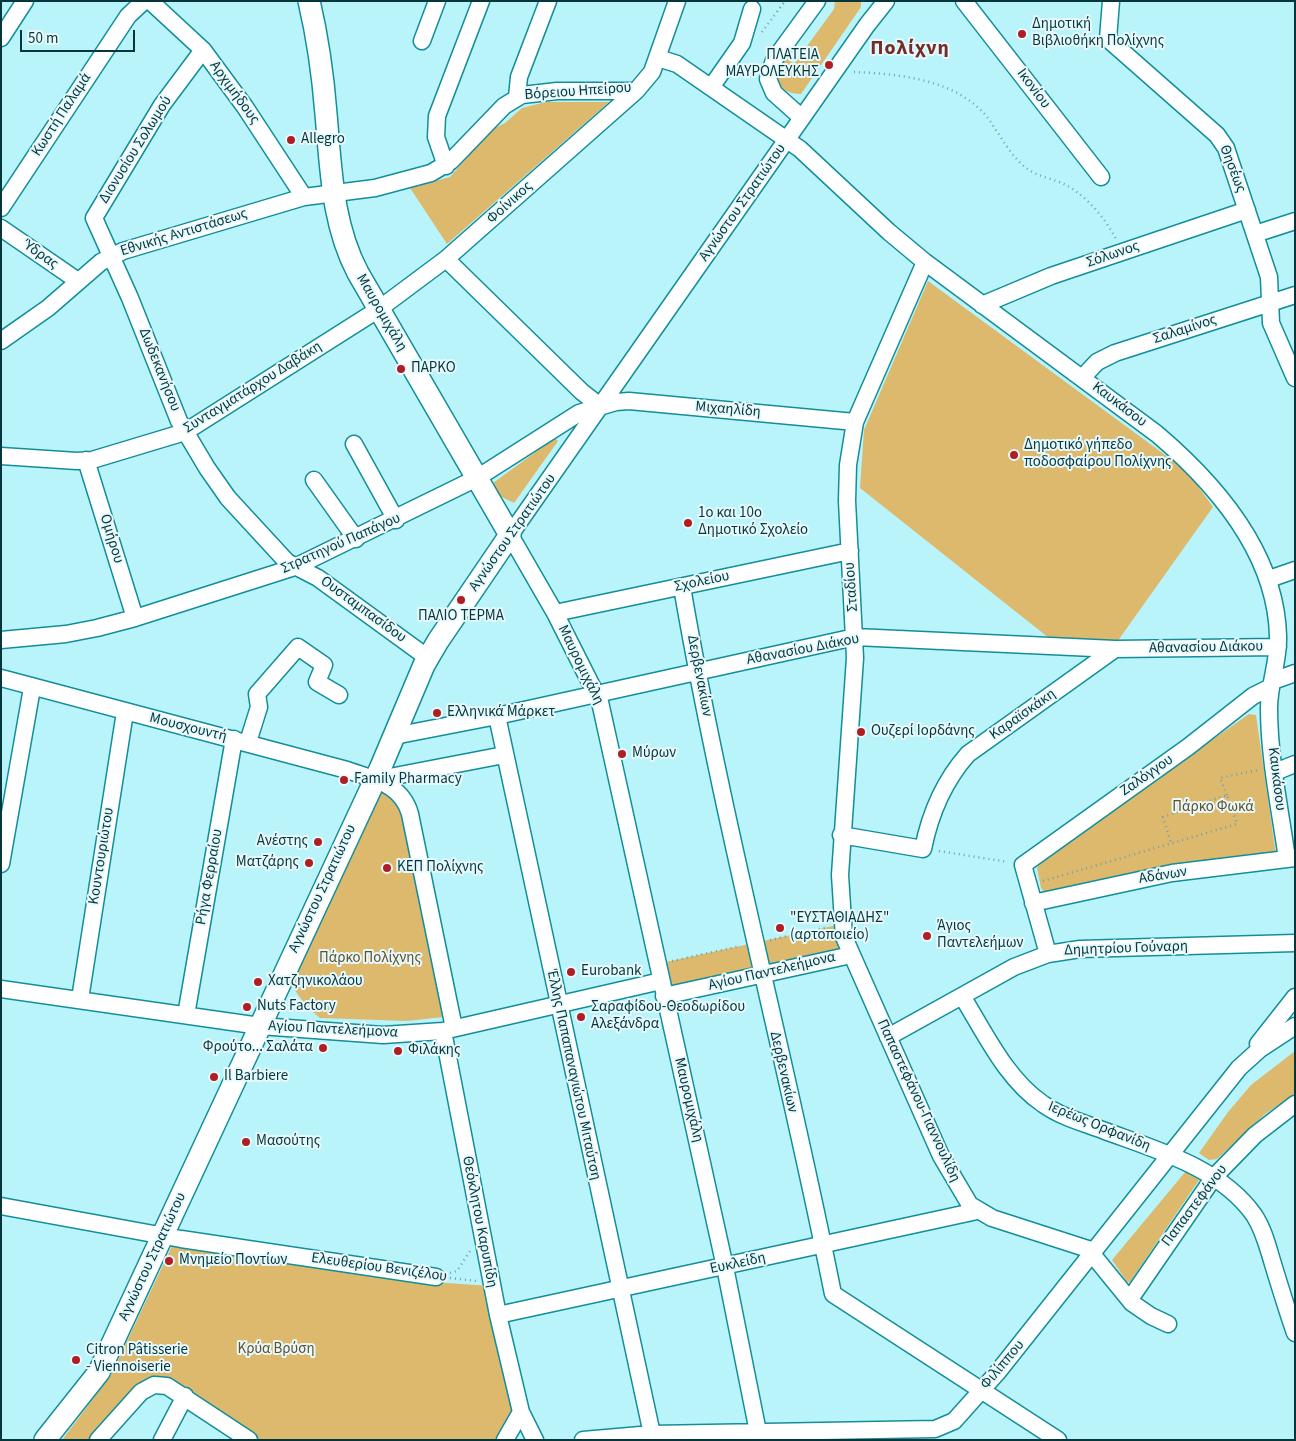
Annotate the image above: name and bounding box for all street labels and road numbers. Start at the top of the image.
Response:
street label: Αρχιμήδους [205,58,263,128]
street label: Ικονίου [1012,65,1054,113]
street label: Κωστή Παλαμά [28,70,96,160]
street label: Βόρειου Ηπείρου [524,79,632,105]
street label: Διονυσίου Σολωμού [96,93,176,207]
street label: Αγνώστου Στρατιώτου [696,141,790,265]
street label: Θησέως [1215,143,1249,195]
street label: Φοίνικος [483,178,537,228]
street label: Εθνικής Αντιστάσεως [118,205,250,261]
street label: Ύδρας [19,236,61,274]
street label: Σόλωνος [1084,238,1142,272]
street label: Μαυρομιχάλη [352,271,410,355]
street label: Σαλαμίνος [1151,311,1219,349]
street label: Δωδεκανήσου [134,326,184,414]
street label: Συνταγματάρχου Δαβάκη [181,338,325,438]
street label: Καυκάσου [1088,379,1150,431]
street label: Μιχαηλίδη [695,398,761,422]
street label: Αγνώστου Στρατιώτου [466,471,560,595]
street label: Στρατηγού Παπάγου [278,510,404,578]
street label: Ομήρου [95,512,127,566]
street label: Σταδίου [841,562,863,612]
street label: Σχολείου [673,567,731,597]
street label: Ουσταμπασίδου [316,573,410,647]
street label: Μαυρομιχάλη [553,622,607,708]
street label: Αθανασίου Διάκου [745,630,861,670]
street label: Δερβενακίων [682,634,716,718]
street label: Αθανασίου Διάκου [1149,638,1263,658]
street label: Καραϊσκάκη [986,686,1060,744]
street label: Μουσχουντή [147,710,229,746]
street label: Καυκάσου [1263,746,1289,812]
street label: Ζαλόγγου [1117,751,1177,801]
street label: Κουντουριώτου [85,806,119,906]
street label: Αγνώστου Στρατιώτου [285,822,361,956]
street label: Ρήγα Φερραίου [193,828,227,926]
street label: Αδάνων [1138,863,1188,889]
street label: Δημητρίου Γούναρη [1064,938,1188,960]
street label: Αγίου Παντελεήμονα [707,949,837,995]
street label: Έλλης Παπαπαναγιώτου Μιταύτση [542,968,604,1182]
street label: Παπαστεφάνου-Γιαννουλίδη [872,1017,964,1185]
street label: Αγίου Παντελεήμονα [268,1018,398,1042]
street label: Δερβενακίων [765,1030,801,1114]
street label: Μαυρομιχάλη [670,1056,706,1144]
street label: Ιερέως Ορφανίδη [1045,1098,1153,1156]
street label: Θεόκλητου Καρυπίδη [457,1155,501,1289]
street label: Παπαστεφάνου [1158,1162,1232,1250]
street label: Αγνώστου Στρατιώτου [115,1190,191,1324]
street label: Ευκλείδη [709,1249,767,1279]
street label: Ελευθερίου Βενιζέλου [310,1250,448,1286]
street label: Φιλίππου [977,1337,1029,1393]

